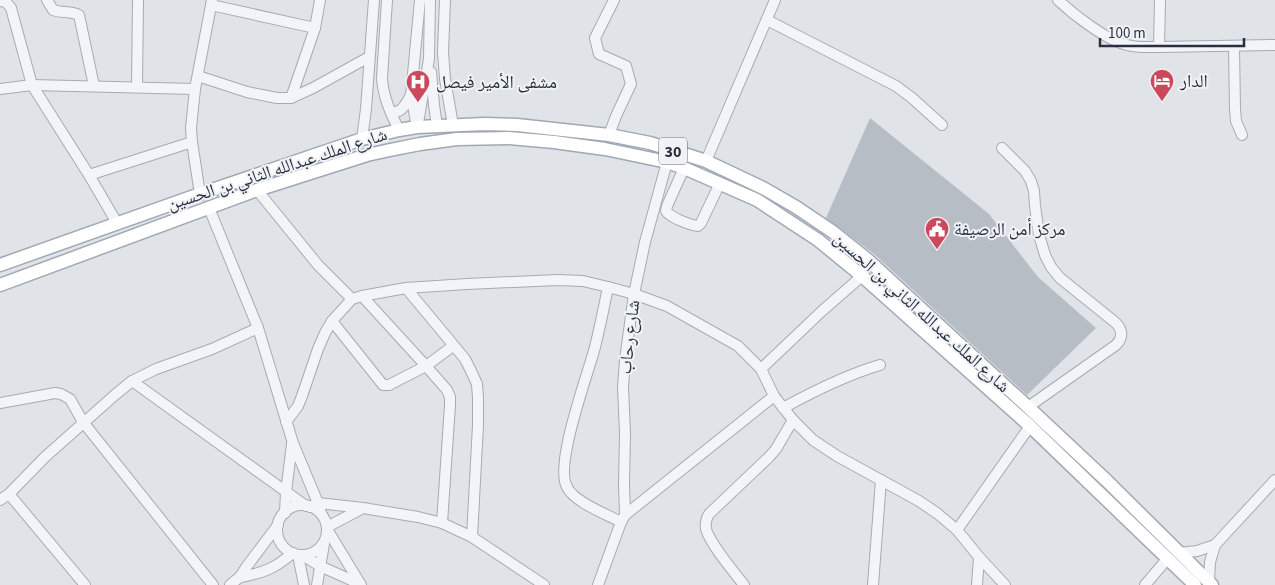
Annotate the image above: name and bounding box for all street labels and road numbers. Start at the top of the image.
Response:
street label: شارع الملك عبدالله الثاني بن الحسين [164,122,391,218]
road number: 30 [659,138,687,164]
street label: شارع الملك عبدالله الثاني بن الحسين [827,226,1015,400]
street label: شارع رحاب [613,298,646,376]

